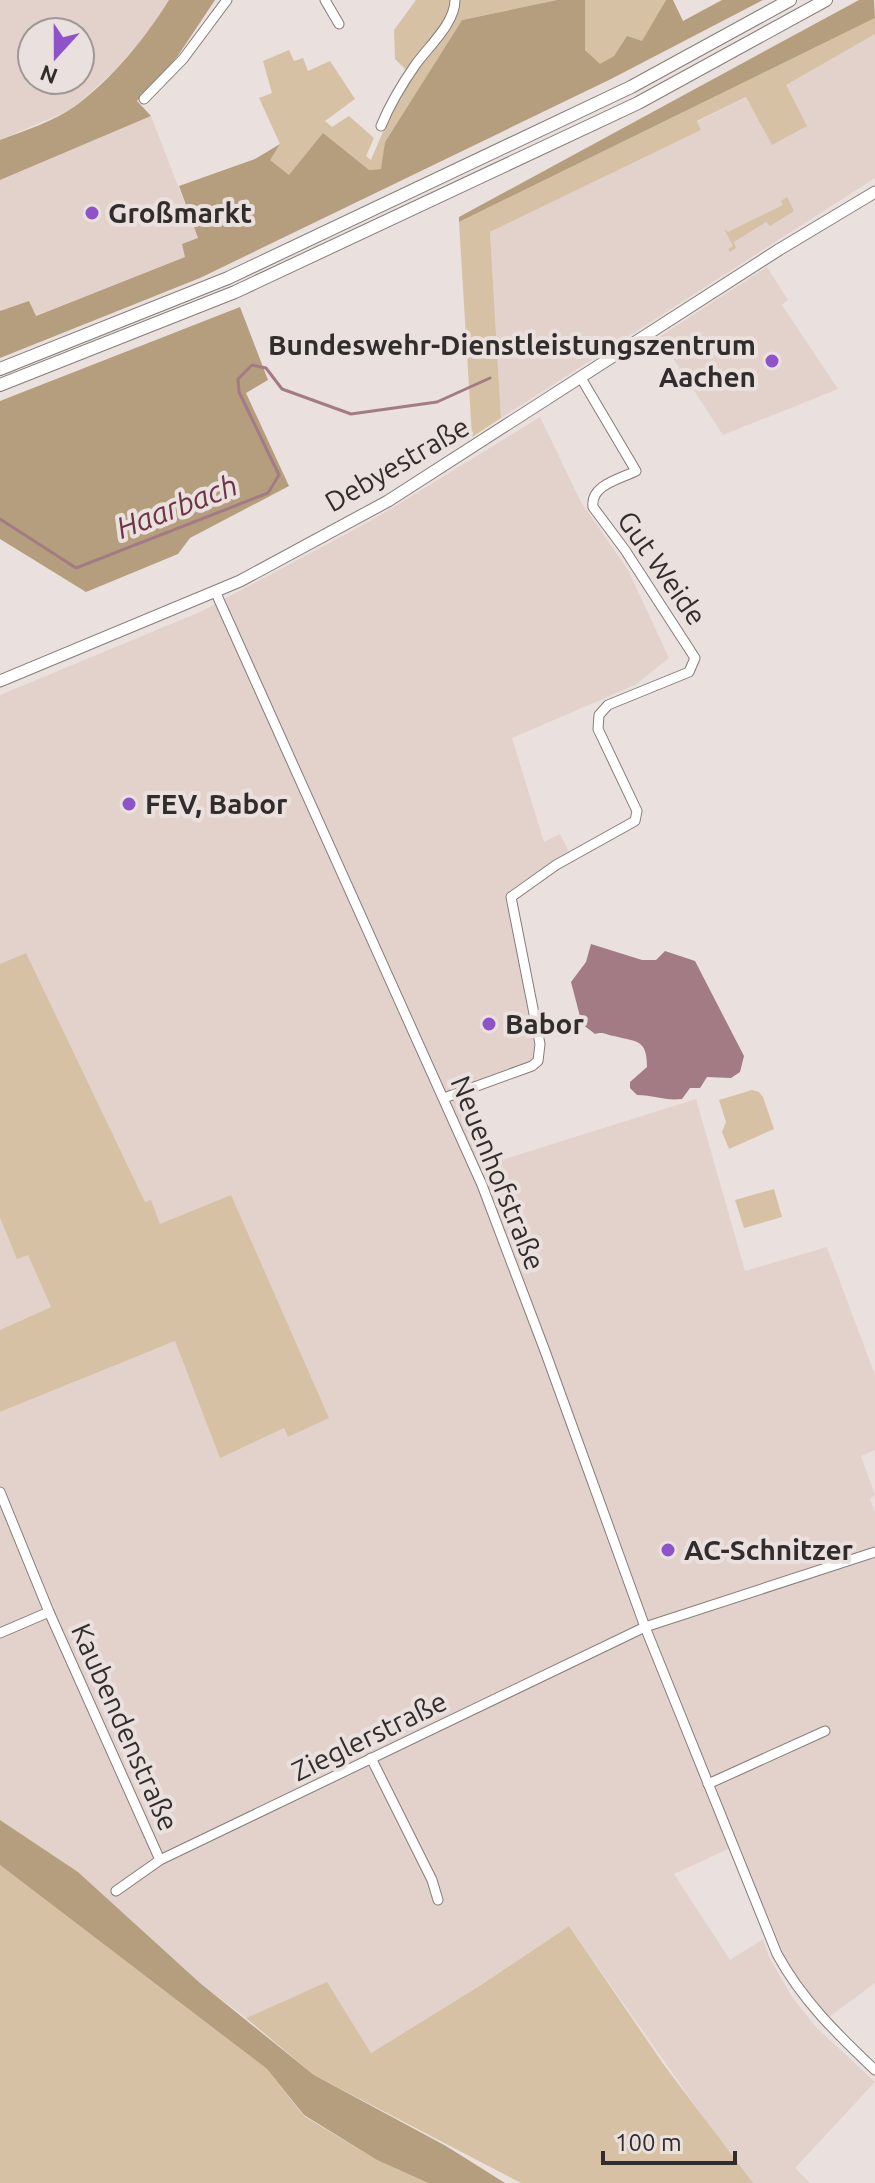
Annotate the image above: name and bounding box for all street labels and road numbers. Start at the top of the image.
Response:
street label: Debyestraße [319,410,474,517]
street label: Gut Weide [612,505,713,630]
street label: Neuenhofstraße [445,1071,551,1274]
street label: Kaubendenstraße [66,1618,185,1835]
street label: Zieglerstraße [286,1685,451,1786]

